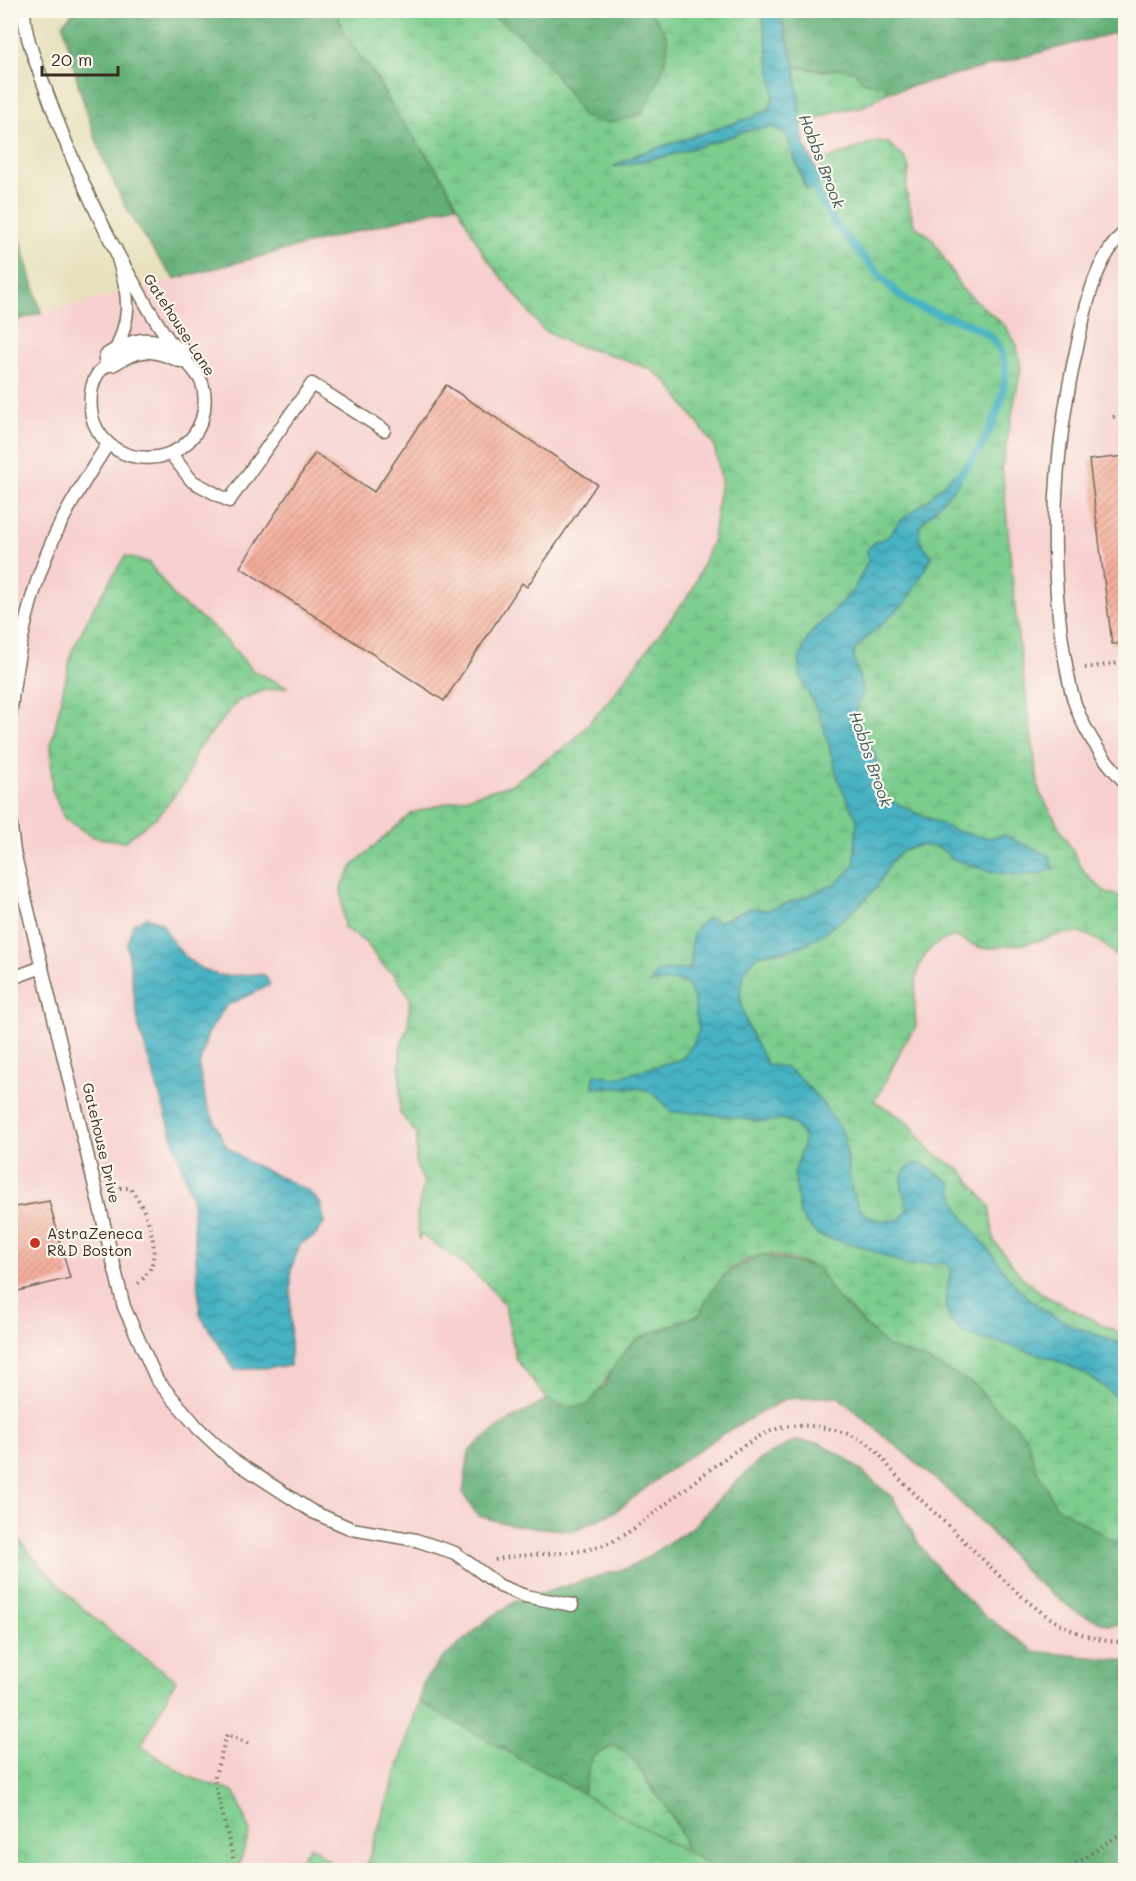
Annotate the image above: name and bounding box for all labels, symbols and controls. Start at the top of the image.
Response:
scale bar [42,39,118,77]
text: 20 m [51,47,92,71]
water label: Hobbs Brook [795,111,850,212]
street label: Gatehouse Lane [139,269,220,379]
water label: Hobbs Brook [845,708,898,810]
street label: Gatehouse Drive [78,1081,126,1205]
place label: AstraZeneca R&D Boston [47,1223,143,1260]
marker: AstraZeneca R&D Boston [28,1236,42,1250]

